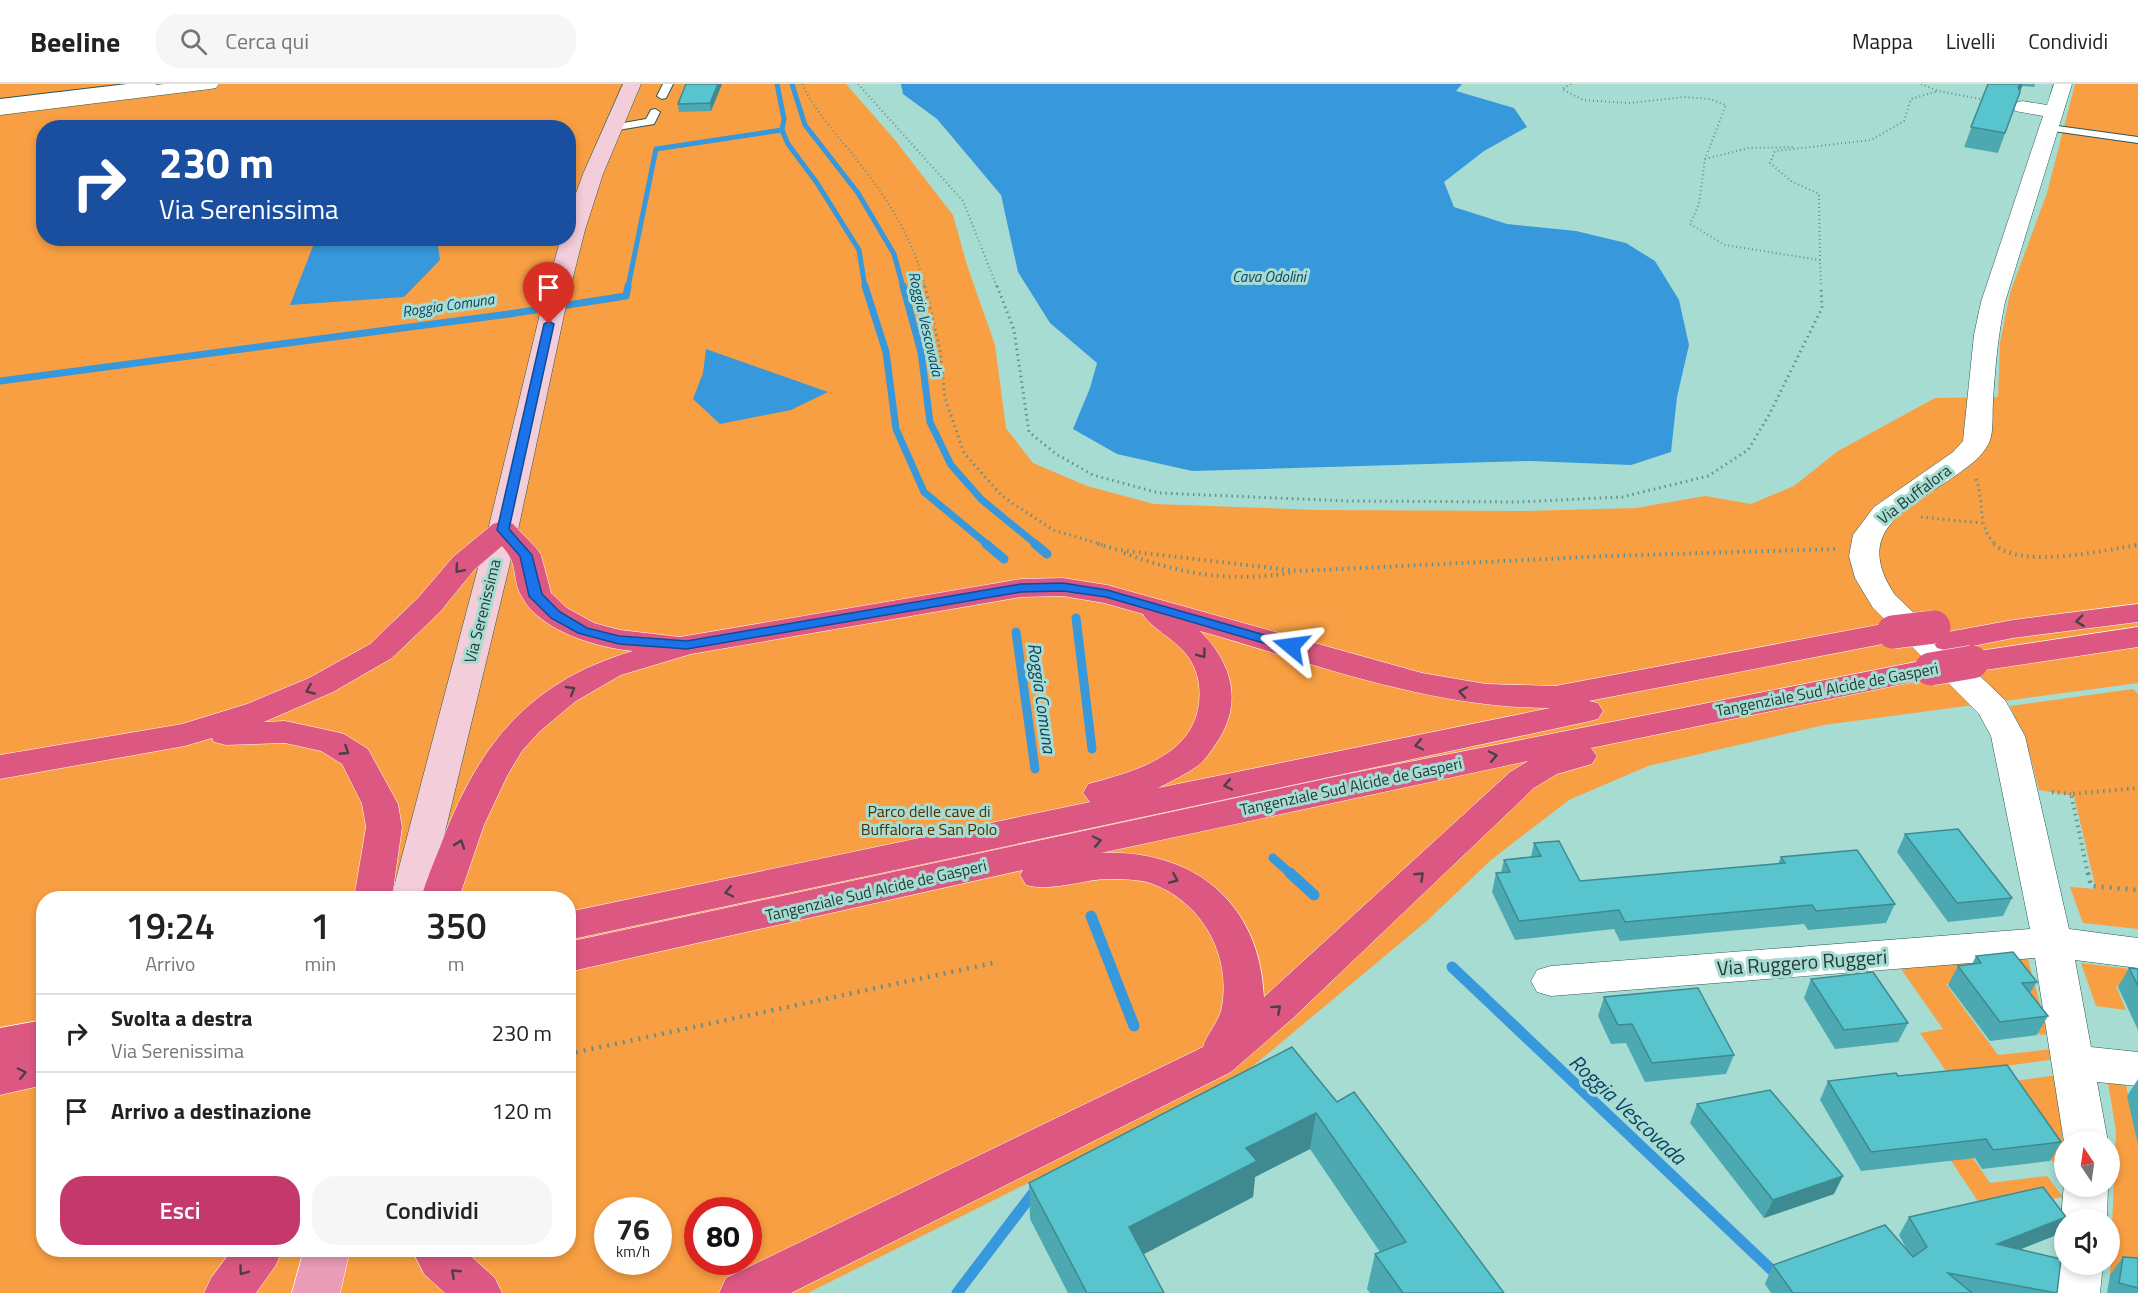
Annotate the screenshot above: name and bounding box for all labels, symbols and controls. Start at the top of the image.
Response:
search box [156,14,576,68]
text: Beeline [30,20,120,63]
text: Cerca qui [225,24,309,58]
icon: search [177,25,210,58]
text: Mappa [1852,25,1913,57]
text: Livelli [1946,25,1995,57]
text: Condividi [2028,25,2108,57]
text: 230 m [159,130,274,194]
icon: right [60,144,138,222]
text: Via Serenissima [159,188,339,229]
pin [523,262,574,324]
water label: Cava Odolini [1232,265,1308,288]
water label: Roggia Vescovada [903,269,950,380]
icon: arrive [532,271,565,304]
water label: Roggia Comuna [401,287,497,323]
street label: Via Buffalora [1872,458,1956,530]
street label: Via Serenissima [457,556,507,666]
one-way arrow [456,562,467,573]
position arrow [1259,614,1323,678]
one-way arrow [2075,614,2085,626]
water label: Roggia Comuna [1021,641,1063,756]
one-way arrow [1195,648,1206,659]
street label: Tangenziale Sud Alcide de Gasperi [1714,656,1940,722]
one-way arrow [305,683,316,695]
one-way arrow [565,686,576,697]
one-way arrow [1458,686,1467,698]
one-way arrow [1414,738,1424,751]
one-way arrow [339,743,349,755]
one-way arrow [1488,750,1498,763]
street label: Tangenziale Sud Alcide de Gasperi [1238,751,1464,821]
one-way arrow [1223,778,1233,791]
park label: Parco delle cave di Buffalora e San Polo [861,799,997,841]
one-way arrow [1092,835,1102,848]
one-way arrow [452,839,465,850]
street label: Tangenziale Sud Alcide de Gasperi [763,853,989,927]
one-way arrow [1168,872,1179,884]
one-way arrow [1413,872,1423,883]
one-way arrow [724,885,734,898]
text: 19:24 [126,898,215,953]
text: 1 [310,898,330,953]
text: 350 [426,898,486,953]
street label: Via Ruggero Ruggeri [1716,941,1888,983]
text: Arrivo [145,948,195,979]
text: min [304,948,336,979]
text: m [448,948,464,979]
text: Svolta a destra [111,1001,253,1035]
one-way arrow [1270,1005,1281,1016]
text: 230 m [492,1016,552,1050]
icon: right [60,1017,93,1050]
text: Via Serenissima [111,1035,244,1066]
water label: Roggia Vescovada [1562,1046,1695,1173]
one-way arrow [16,1067,26,1080]
text: Arrivo a destinazione [111,1094,311,1128]
text: 120 m [492,1094,552,1128]
icon: arrive [60,1095,93,1128]
north arrow [2054,1131,2120,1197]
map controls [2054,1131,2120,1275]
button: Esci [60,1176,300,1245]
button: Condividi [312,1176,552,1245]
speed limit sign: 80 [684,1197,762,1275]
text: 76 [616,1206,650,1252]
button: sound [2054,1209,2120,1275]
text: km/h [616,1240,650,1263]
one-way arrow [239,1265,250,1276]
one-way arrow [451,1269,462,1280]

